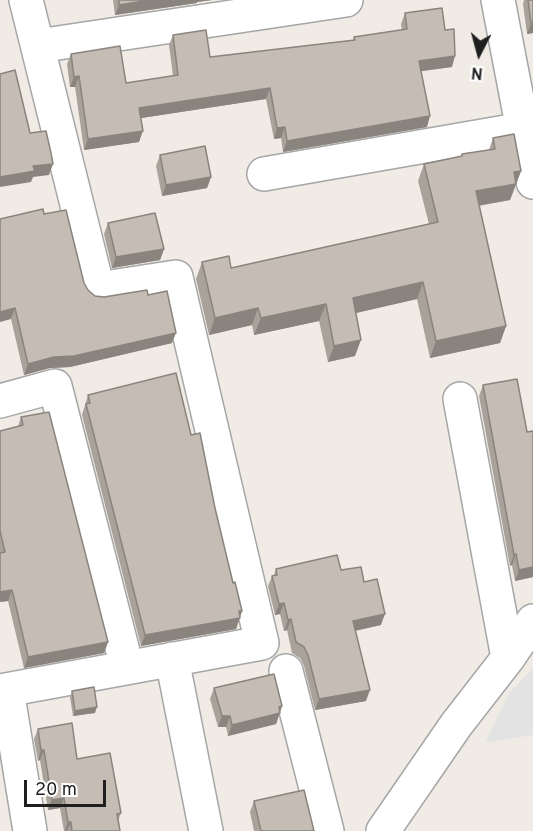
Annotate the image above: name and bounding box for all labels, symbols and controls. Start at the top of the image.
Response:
north arrow [449,24,509,84]
text: N [470,61,484,82]
scale bar [27,768,110,806]
text: 20 m [35,779,77,802]

